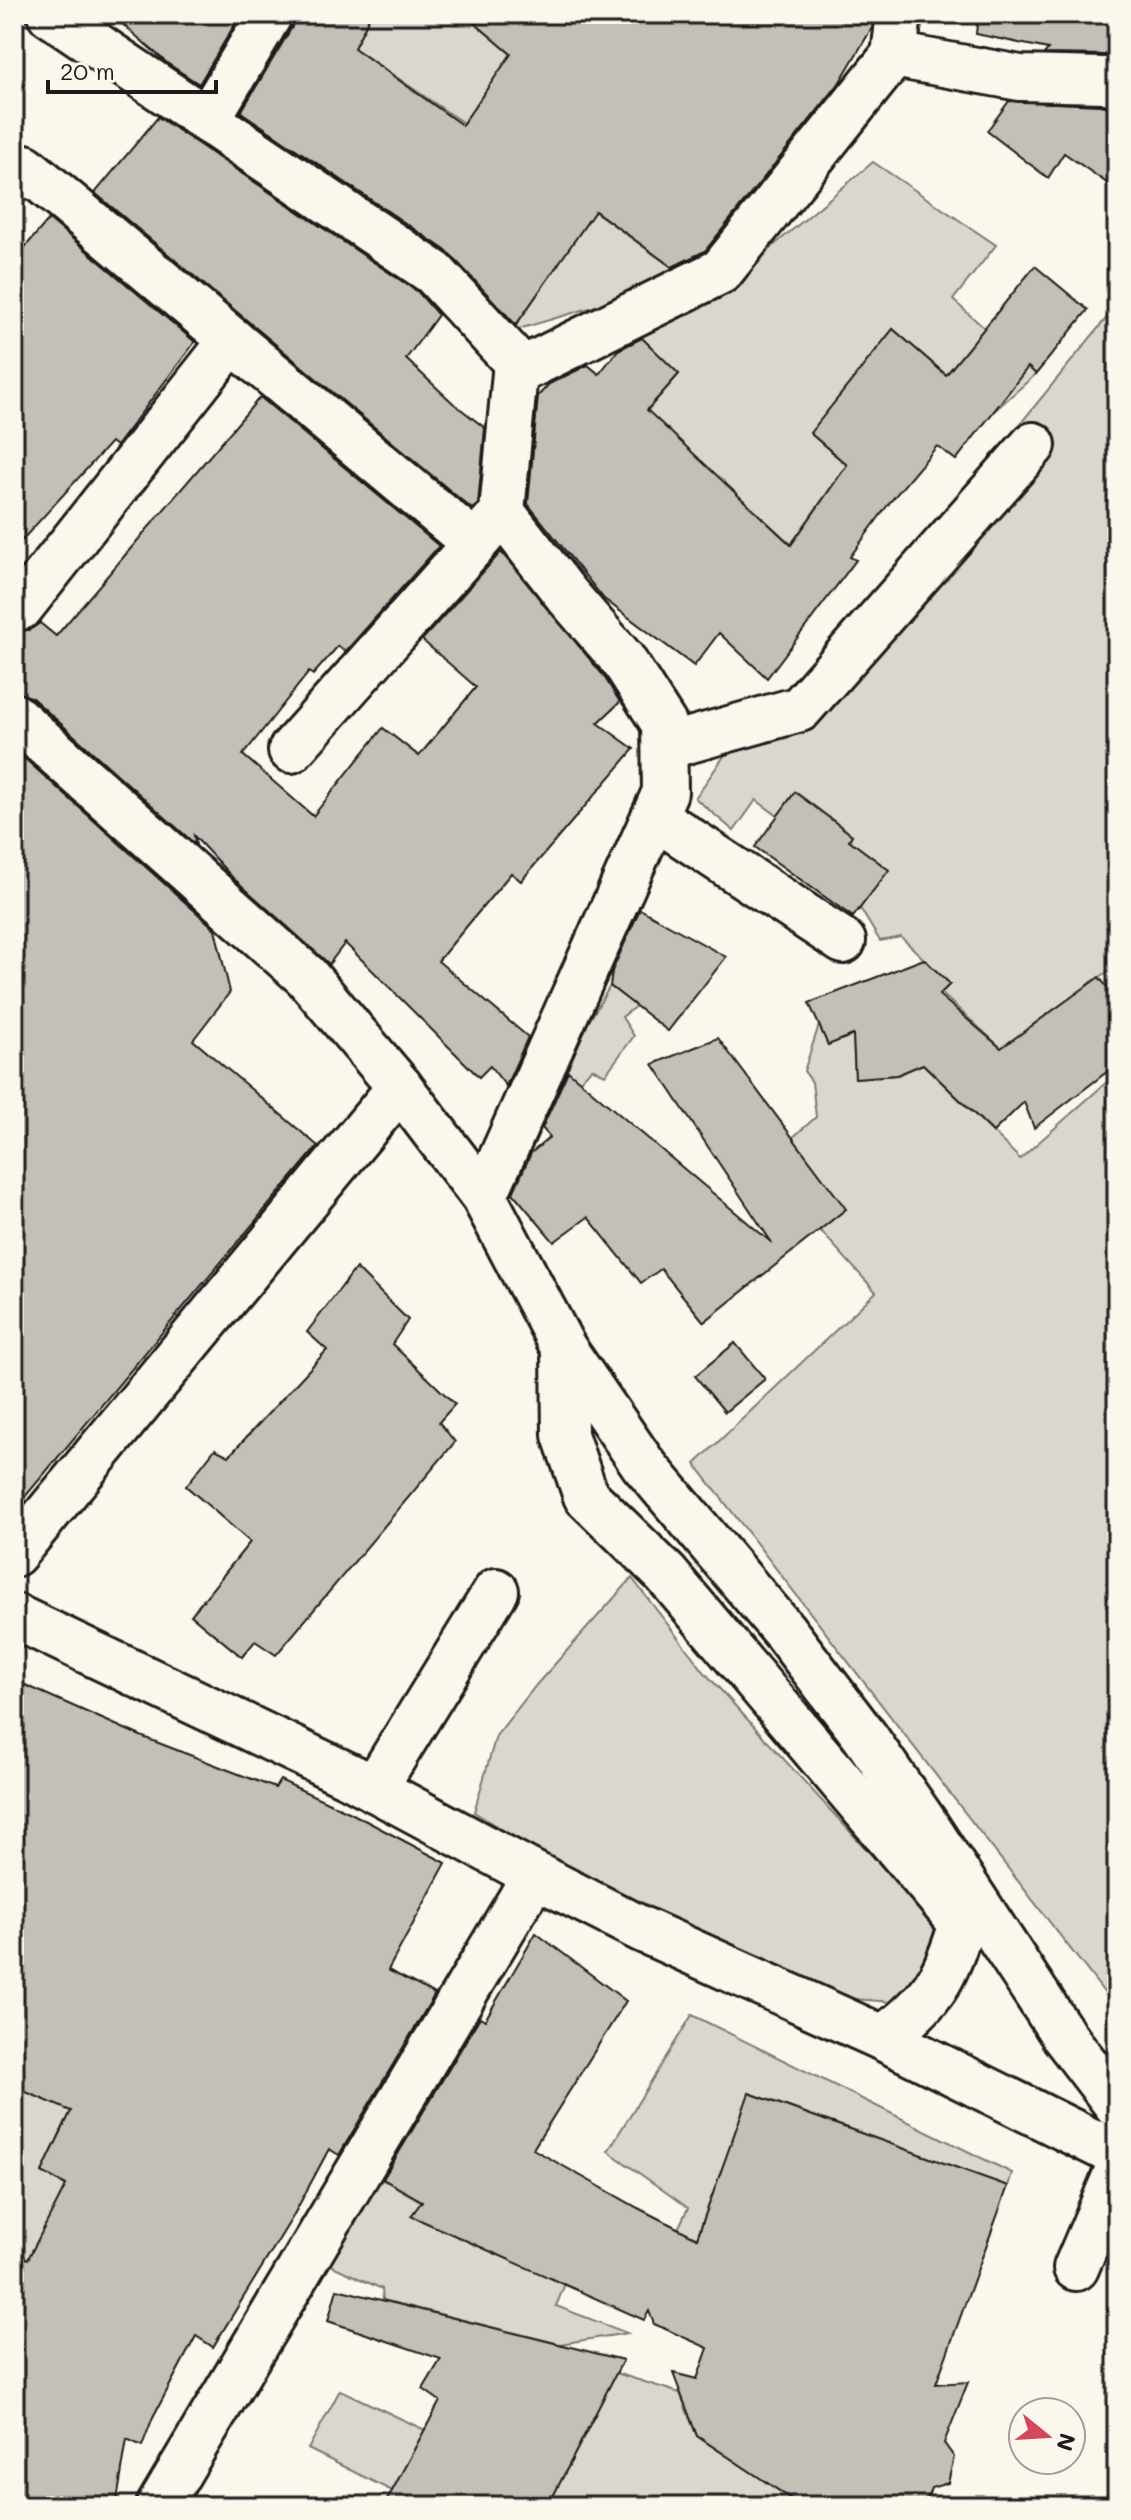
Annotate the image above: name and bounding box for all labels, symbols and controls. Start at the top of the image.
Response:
scale bar [48,44,216,94]
text: 20 m [60,55,115,86]
north arrow [1007,2396,1087,2476]
text: N [1050,2430,1083,2455]

